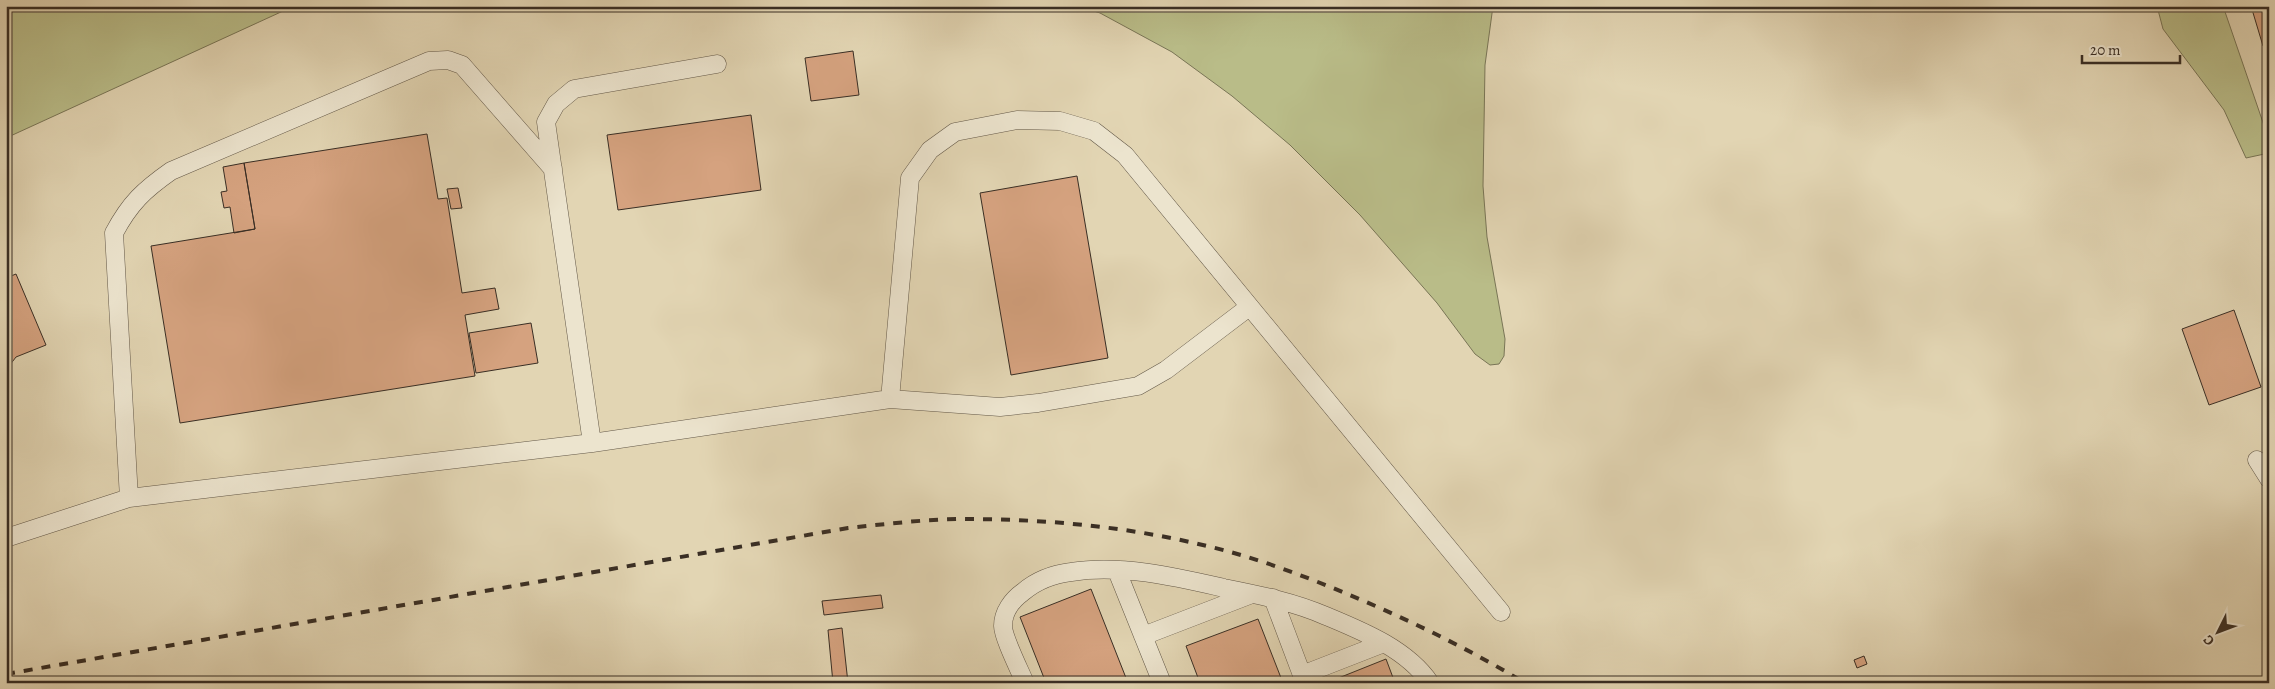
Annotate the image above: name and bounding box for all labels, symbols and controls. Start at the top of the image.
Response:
scale bar [2082,32,2180,64]
text: 20 m [2090,40,2121,60]
north arrow [2192,606,2242,656]
text: С [2199,631,2219,650]

